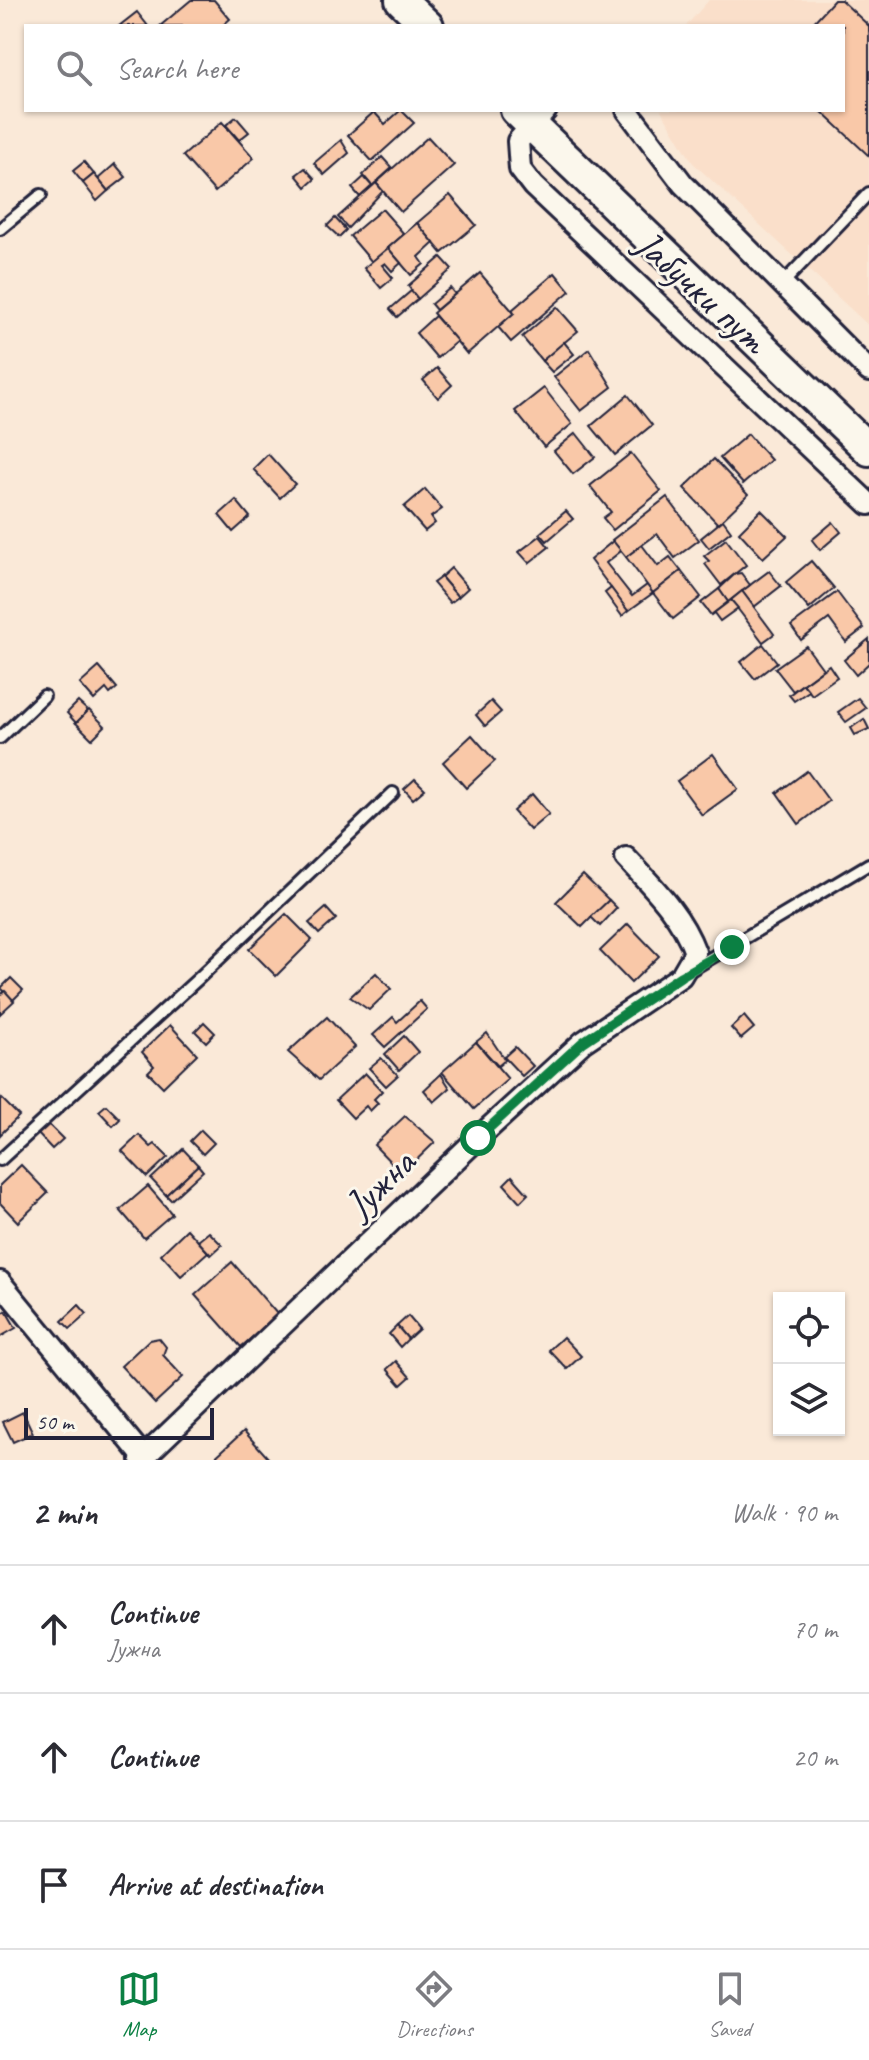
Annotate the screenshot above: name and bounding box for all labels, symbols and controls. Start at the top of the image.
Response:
search box [24,24,845,112]
icon: search [52,46,96,90]
text: Search here [116,49,238,87]
street label: Јабучки пут [623,218,780,366]
route end [714,929,750,965]
route start [460,1120,496,1156]
street label: Јужна [332,1136,428,1231]
map controls [773,1292,845,1436]
button: locate [773,1292,845,1364]
button: layers [773,1364,845,1436]
scale bar [24,1404,214,1440]
text: 50 m [36,1408,73,1436]
text: 2 min [32,1491,97,1534]
text: Walk · 90 m [731,1496,837,1529]
text: Continue [108,1594,198,1632]
icon: ahead [32,1607,76,1651]
text: 70 m [793,1613,837,1646]
text: Јужна [108,1632,160,1665]
icon: ahead [32,1735,76,1779]
text: Continue [108,1738,198,1776]
text: 20 m [793,1741,837,1774]
icon: arrive [32,1863,76,1907]
text: Arrive at destination [108,1866,323,1904]
tab: Map [117,1967,161,2043]
tab: Directions [396,1967,473,2043]
tab: Saved [708,1967,752,2043]

